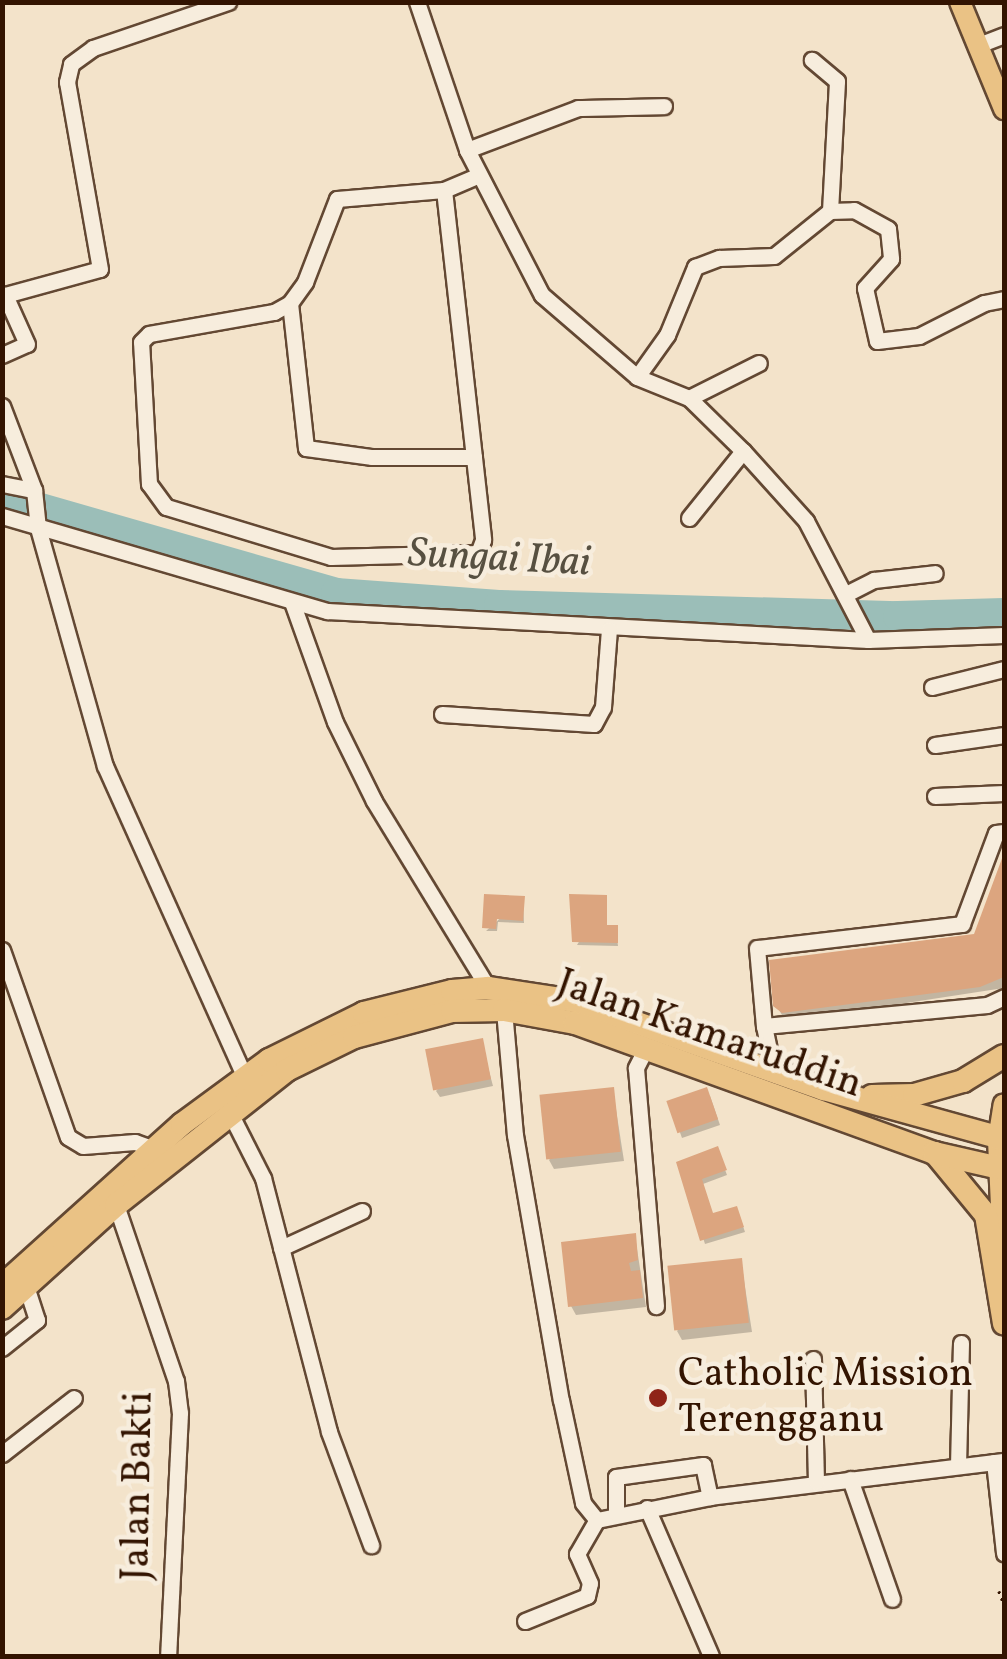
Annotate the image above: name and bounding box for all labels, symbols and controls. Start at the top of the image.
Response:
water label: Sungai Ibai [406,530,592,590]
street label: Jalan Kamaruddin [550,960,868,1110]
place label: Catholic Mission Terengganu [678,1351,973,1445]
marker: Catholic Mission Terengganu [647,1387,669,1409]
street label: Jalan Bakti [113,1391,165,1581]

